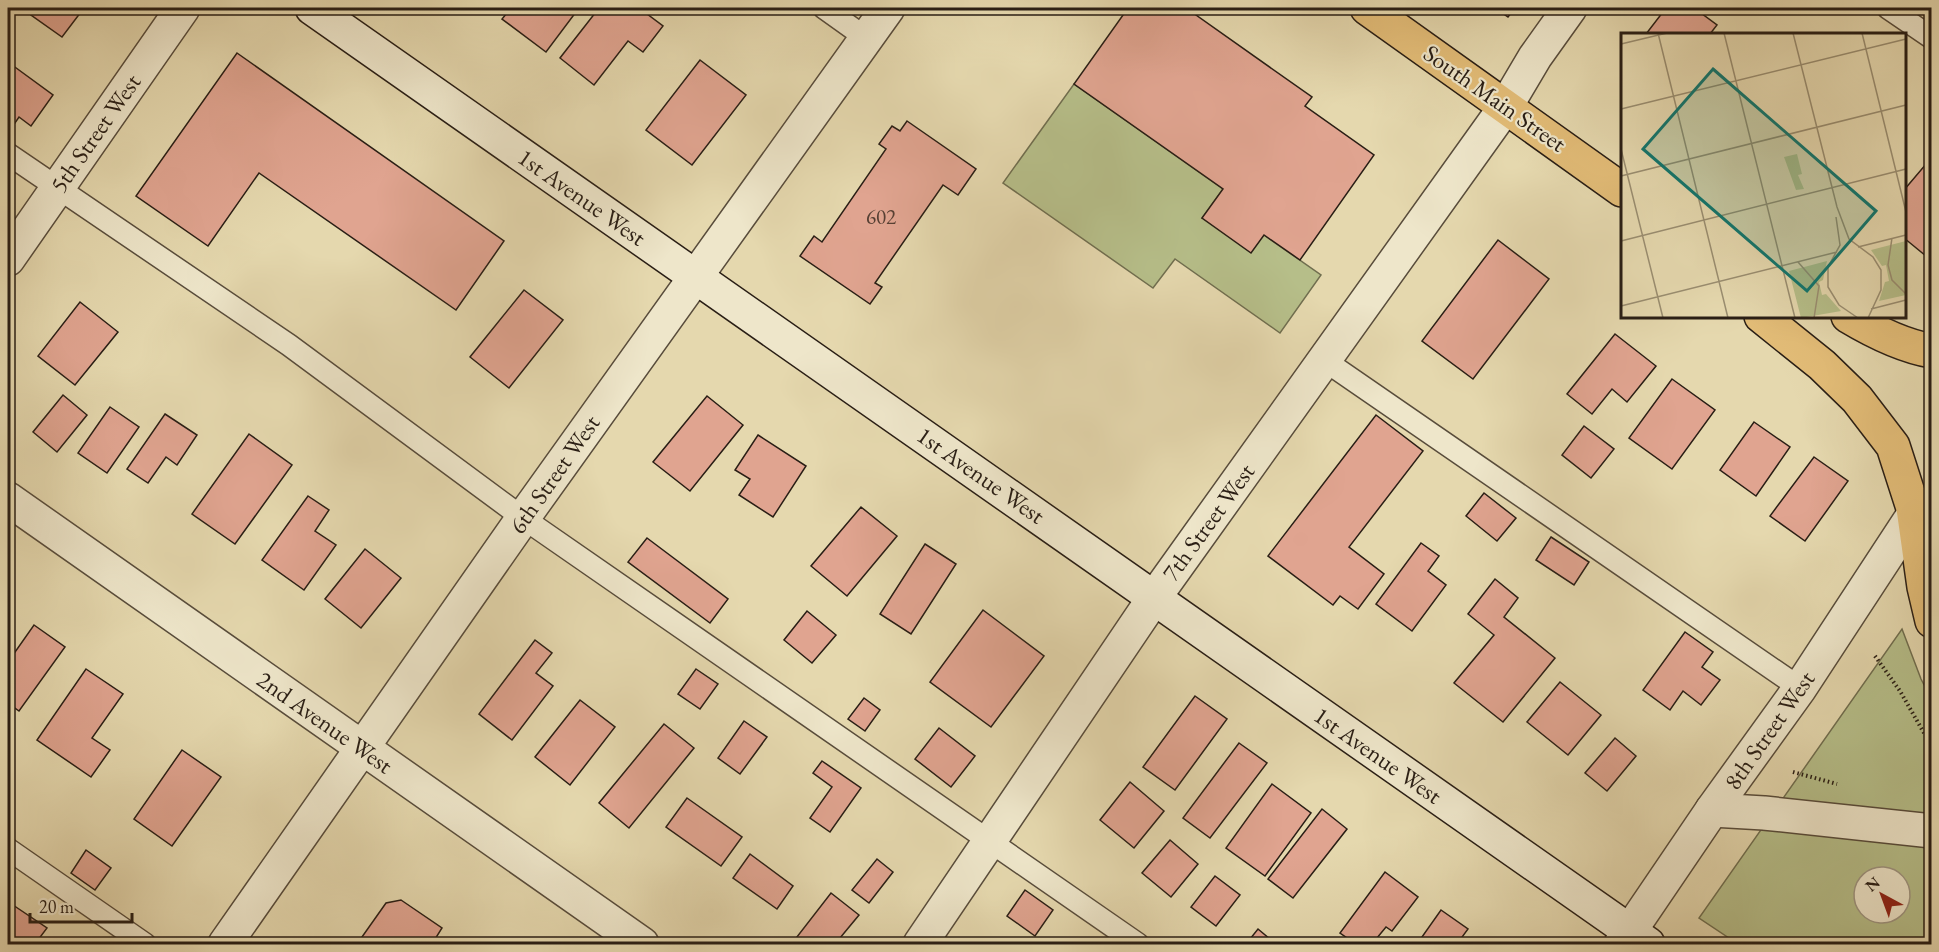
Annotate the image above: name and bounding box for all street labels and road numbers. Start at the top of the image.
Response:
street label: South Main Street [1418,37,1573,159]
street label: 5th Street West [43,67,148,198]
street label: 1st Avenue West [512,141,653,253]
street label: 6th Street West [502,408,607,539]
street label: 1st Avenue West [911,419,1052,531]
street label: 7th Street West [1155,457,1261,587]
street label: 2nd Avenue West [251,664,399,781]
street label: 8th Street West [1717,664,1822,795]
street label: 1st Avenue West [1308,699,1449,811]

